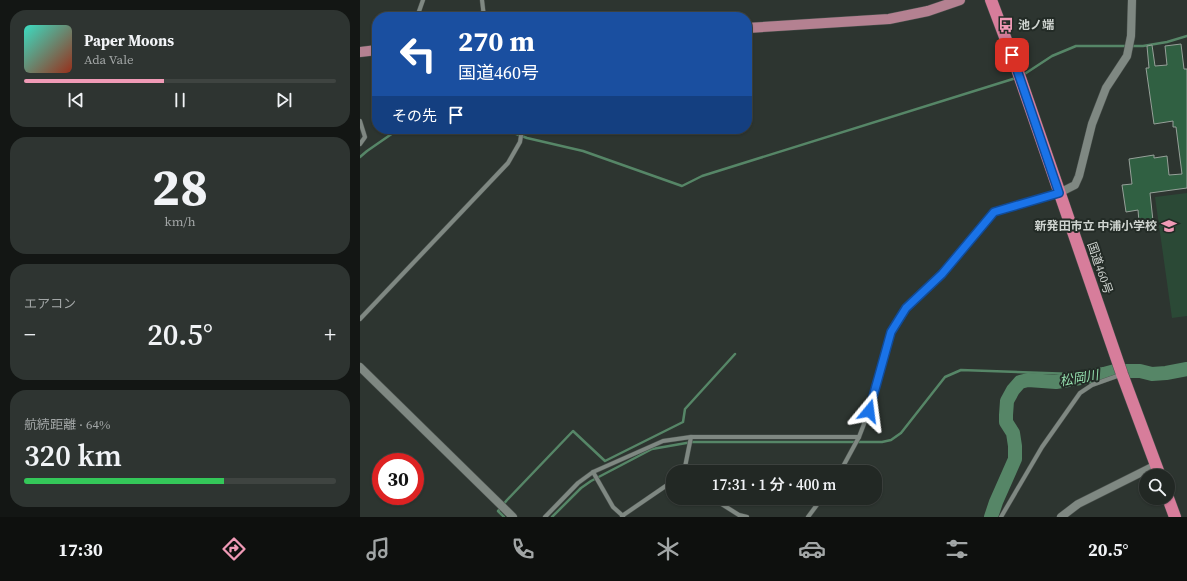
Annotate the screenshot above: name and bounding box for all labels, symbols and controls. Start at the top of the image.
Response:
bus stop icon: 池ノ端 [997,16,1015,34]
place label: 池ノ端 [1018,17,1054,33]
text: 270 m [458,22,535,60]
icon: left [392,28,444,80]
text: Paper Moons [84,30,174,51]
pin [995,38,1029,72]
icon: arrive [1001,44,1023,66]
text: Ada Vale [84,51,134,68]
text: 国道460号 [458,60,539,85]
icon: previous [65,89,87,111]
icon: pause [169,89,191,111]
icon: next [273,89,295,111]
icon: arrive [445,104,467,126]
text: その先 [392,105,437,126]
text: 28 [152,151,208,222]
text: km/h [165,213,195,230]
school or university icon: 新発田市立 中浦小学校 [1160,217,1178,235]
place label: 新発田市立 中浦小学校 [1034,218,1157,234]
street label: 国道460号 [1084,240,1116,296]
text: エアコン [24,295,76,312]
text: 20.5° [147,314,213,355]
text: − [24,319,36,349]
text: + [324,319,336,349]
water label: 松岡川 [1058,366,1102,390]
position arrow [848,390,890,432]
text: 航続距離 · 64% [24,416,110,433]
text: 320 km [24,435,122,476]
speed limit sign: 30 [372,453,424,505]
map controls [1139,469,1175,505]
button: search [1139,469,1175,505]
text: 17:31 · 1 分 · 400 m [712,474,836,495]
icon: directions [220,535,248,563]
icon: music [364,535,392,563]
icon: phone [509,535,537,563]
icon: climate [654,535,682,563]
icon: car [798,535,826,563]
icon: filters [943,535,971,563]
text: 17:30 [58,537,103,562]
text: 20.5° [1088,537,1129,562]

